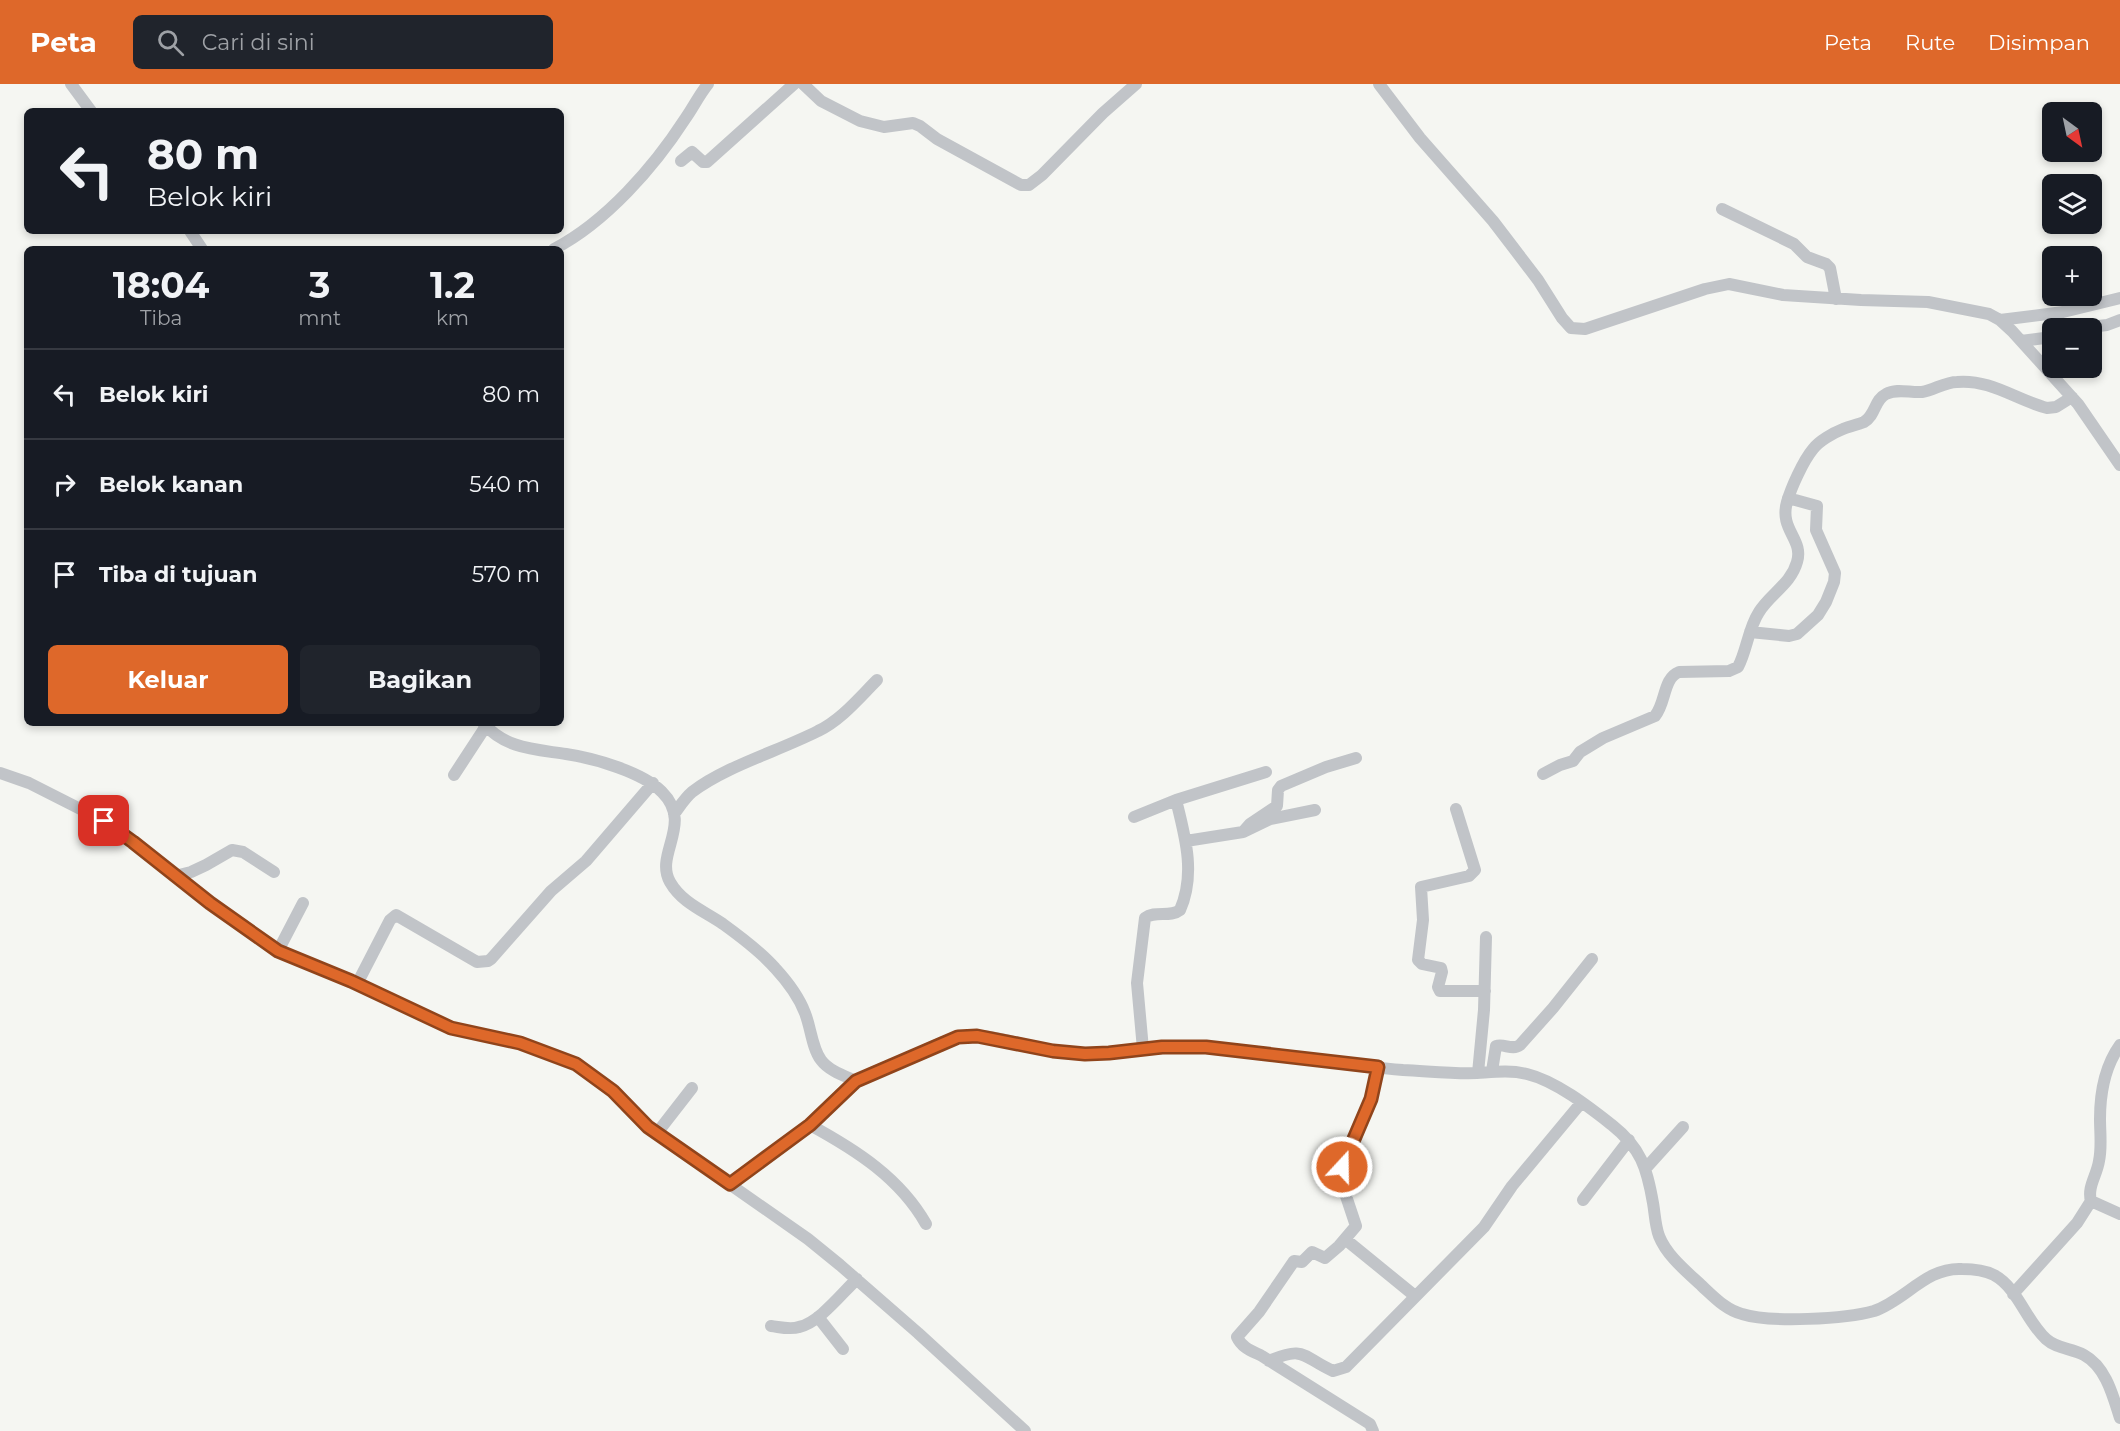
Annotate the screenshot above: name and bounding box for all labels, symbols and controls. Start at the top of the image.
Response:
search box [133,15,553,69]
text: Peta [30,25,97,59]
icon: search [154,26,187,59]
text: Cari di sini [202,29,315,56]
text: Peta [1824,30,1872,55]
text: Rute [1905,30,1955,55]
text: Disimpan [1988,30,2090,55]
north arrow [2042,102,2102,162]
map controls [2042,102,2102,378]
text: 80 m [147,128,259,180]
icon: left [48,132,126,210]
button: layers [2042,174,2102,234]
text: Belok kiri [147,180,272,213]
button: + [2042,246,2102,306]
text: 18:04 [113,263,209,307]
text: 3 [309,263,330,307]
text: 1.2 [430,263,475,307]
text: Tiba [140,306,182,330]
text: mnt [298,306,341,330]
text: km [436,306,469,330]
button: − [2042,318,2102,378]
icon: left [48,378,81,411]
text: Belok kiri [99,381,208,408]
text: 80 m [482,381,540,408]
icon: right [48,468,81,501]
text: Belok kanan [99,471,243,498]
text: 540 m [469,471,540,498]
icon: arrive [48,558,81,591]
text: Tiba di tujuan [99,561,257,588]
text: 570 m [472,561,540,588]
button: Keluar [48,645,288,714]
button: Bagikan [300,645,540,714]
pin [78,795,129,846]
icon: arrive [87,804,120,837]
position arrow [1310,1135,1374,1199]

